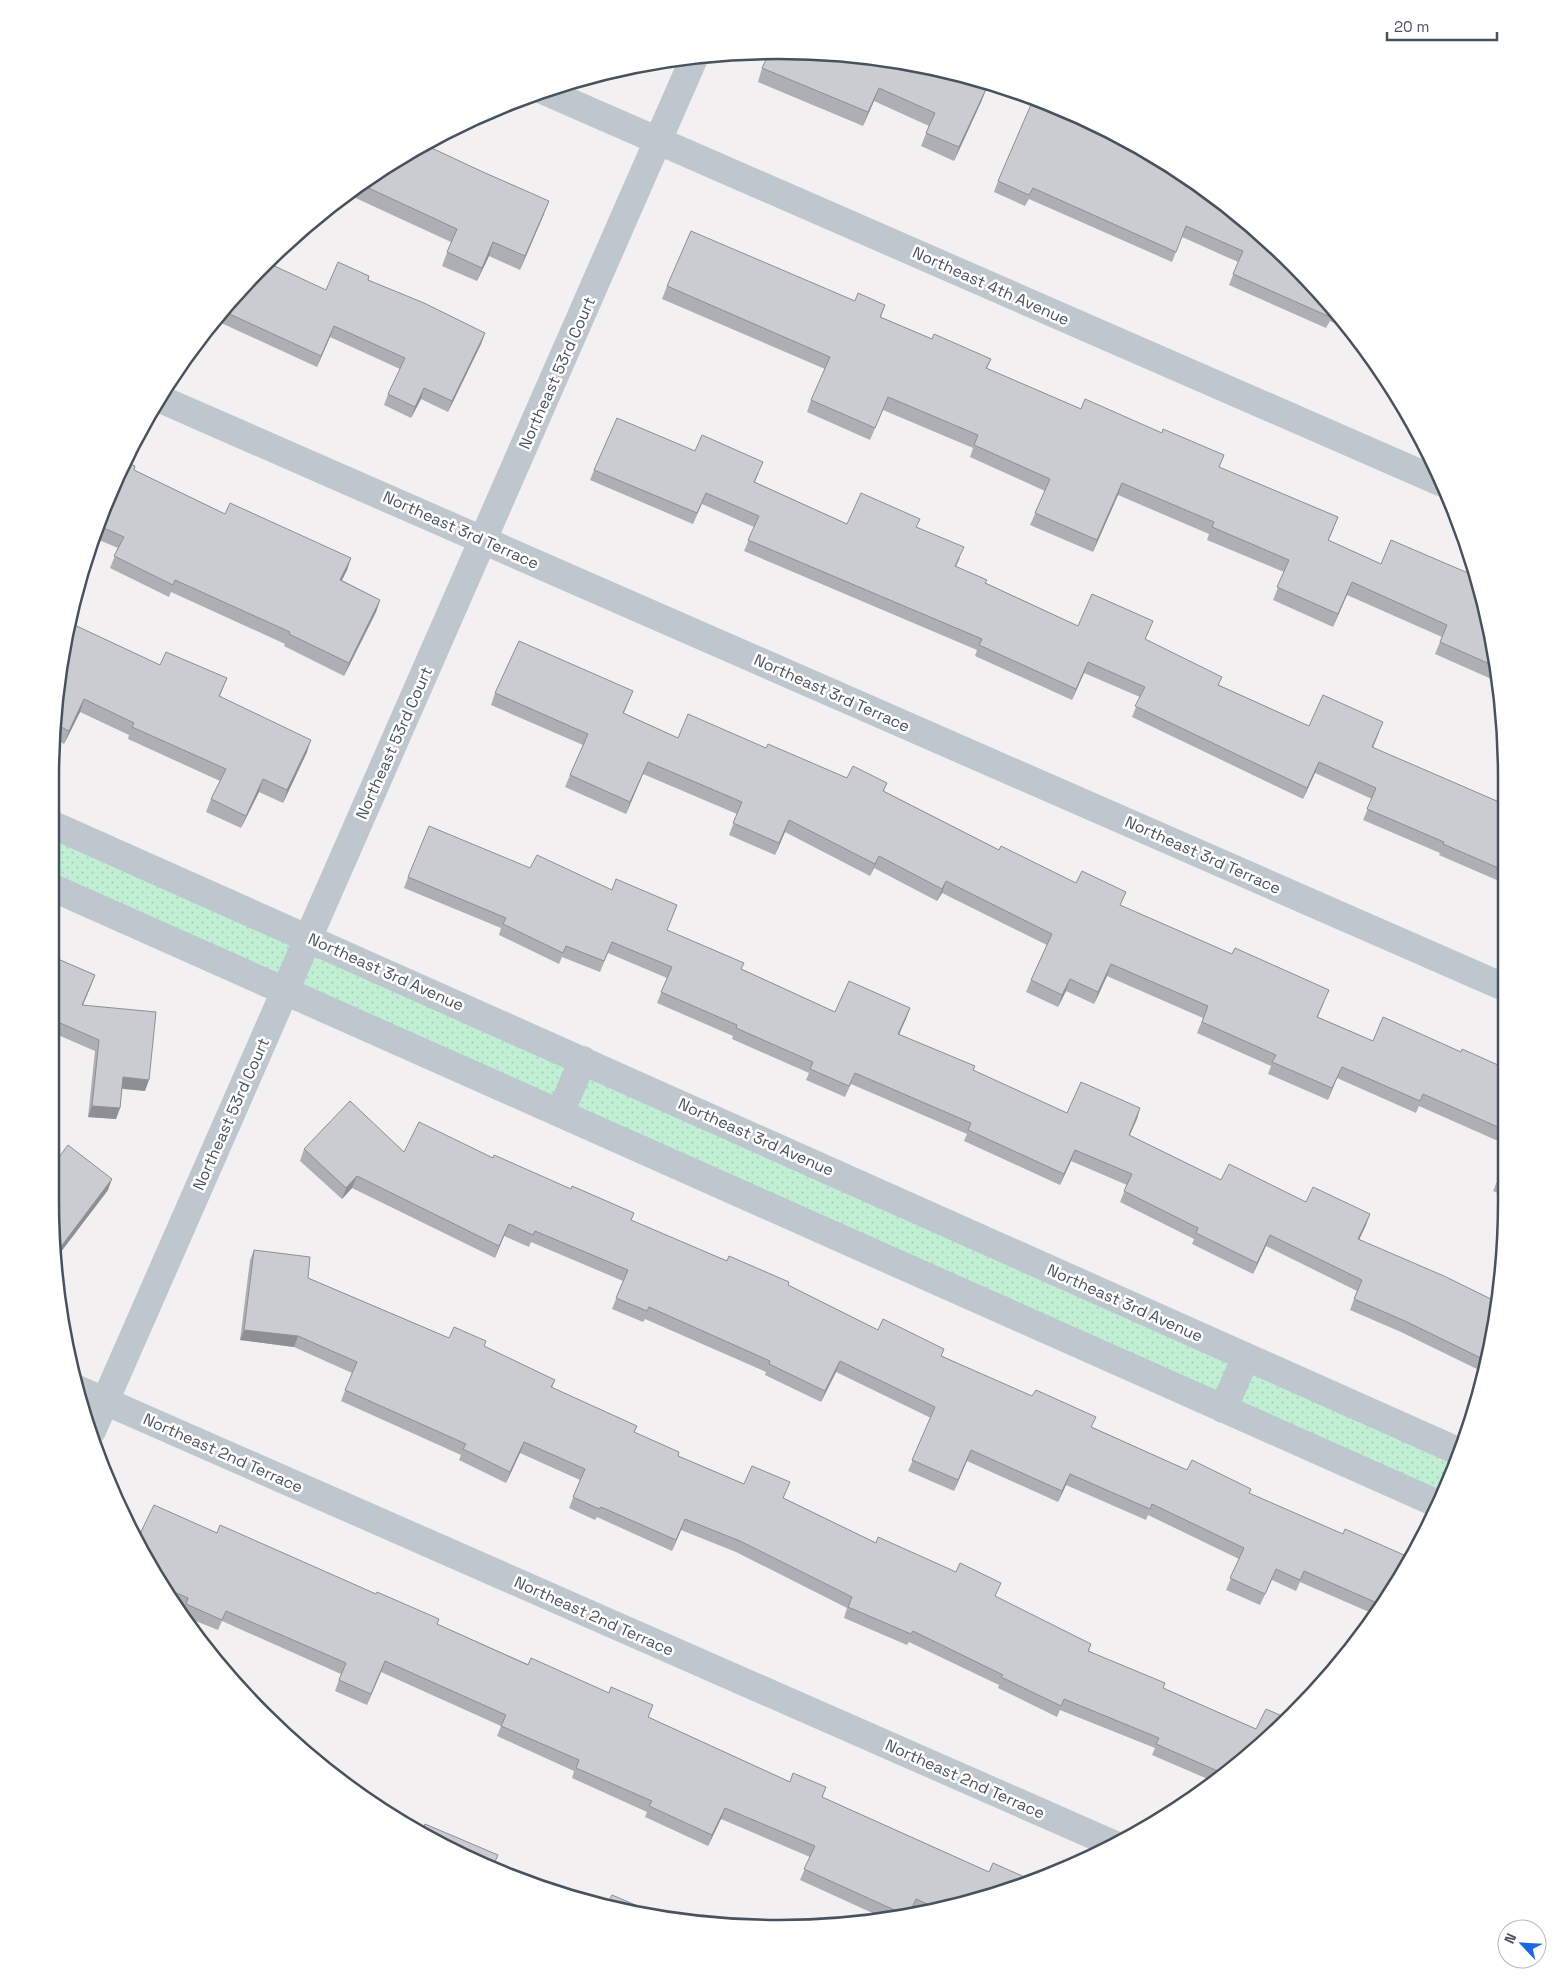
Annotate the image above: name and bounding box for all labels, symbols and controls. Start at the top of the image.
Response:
scale bar [1387,10,1497,42]
text: 20 m [1394,17,1429,36]
street label: Northeast 4th Avenue [909,242,1073,330]
street label: Northeast 53rd Court [514,293,600,453]
street label: Northeast 3rd Terrace [380,486,542,574]
street label: Northeast 3rd Terrace [751,649,913,737]
street label: Northeast 53rd Court [351,663,437,823]
street label: Northeast 3rd Terrace [1122,811,1284,899]
street label: Northeast 3rd Avenue [305,928,467,1016]
street label: Northeast 53rd Court [188,1034,274,1194]
street label: Northeast 3rd Avenue [675,1093,837,1181]
street label: Northeast 3rd Avenue [1044,1259,1206,1347]
street label: Northeast 2nd Terrace [140,1408,306,1498]
street label: Northeast 2nd Terrace [511,1571,677,1661]
street label: Northeast 2nd Terrace [882,1734,1048,1824]
north arrow [1497,1919,1547,1969]
text: N [1500,1930,1520,1947]

